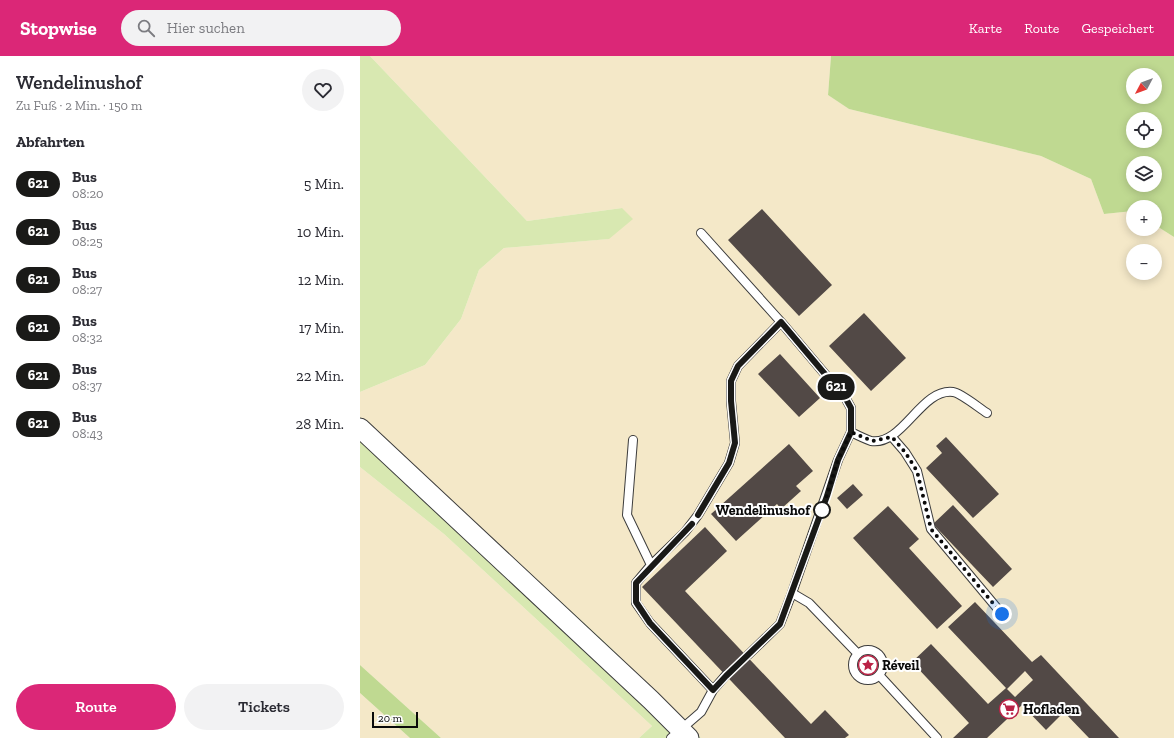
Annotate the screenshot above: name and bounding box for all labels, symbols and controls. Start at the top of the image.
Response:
search box [121,10,401,46]
text: Stopwise [20,17,97,40]
icon: search [135,17,157,39]
text: Hier suchen [167,19,245,37]
text: Karte [969,20,1002,37]
text: Route [1024,20,1059,37]
text: Gespeichert [1081,20,1154,37]
north arrow [1126,68,1162,104]
map controls [1126,68,1162,280]
button: heart [302,69,344,111]
text: Wendelinushof [16,71,142,94]
text: Zu Fuß · 2 Min. · 150 m [16,98,142,113]
button: locate [1126,112,1162,148]
text: Abfahrten [16,133,85,151]
button: layers [1126,156,1162,192]
text: Bus [72,168,97,186]
text: 621 [28,175,48,192]
text: 5 Min. [304,175,344,193]
text: 08:20 [72,186,104,201]
button: + [1126,200,1162,236]
text: Bus [72,216,97,234]
text: 621 [28,223,48,240]
text: 10 Min. [297,223,344,241]
text: 08:25 [72,234,103,249]
button: − [1126,244,1162,280]
text: Bus [72,264,97,282]
text: 621 [28,271,48,288]
text: 12 Min. [298,271,344,289]
text: 08:27 [72,282,102,297]
text: Bus [72,312,97,330]
text: 621 [28,319,48,336]
text: 17 Min. [299,319,344,337]
text: 08:32 [72,330,102,345]
text: Bus [72,360,97,378]
text: 621 [28,367,48,384]
text: 22 Min. [296,367,344,385]
line badge: 621 [813,374,859,400]
text: 08:37 [72,378,102,393]
text: 621 [826,378,846,395]
text: Bus [72,408,97,426]
text: 621 [28,415,48,432]
text: 28 Min. [296,415,344,433]
text: 08:43 [72,426,103,441]
marker: Wendelinushof [813,501,831,519]
place label: Wendelinushof [716,502,811,519]
your location [992,604,1012,624]
place icon: Réveil [857,654,879,676]
place label: Réveil [882,657,920,674]
button: Route [16,684,176,730]
button: Tickets [184,684,344,730]
supermarket icon: Hofladen [998,698,1020,720]
place label: Hofladen [1023,701,1080,718]
scale bar [372,710,418,729]
text: 20 m [378,712,402,725]

